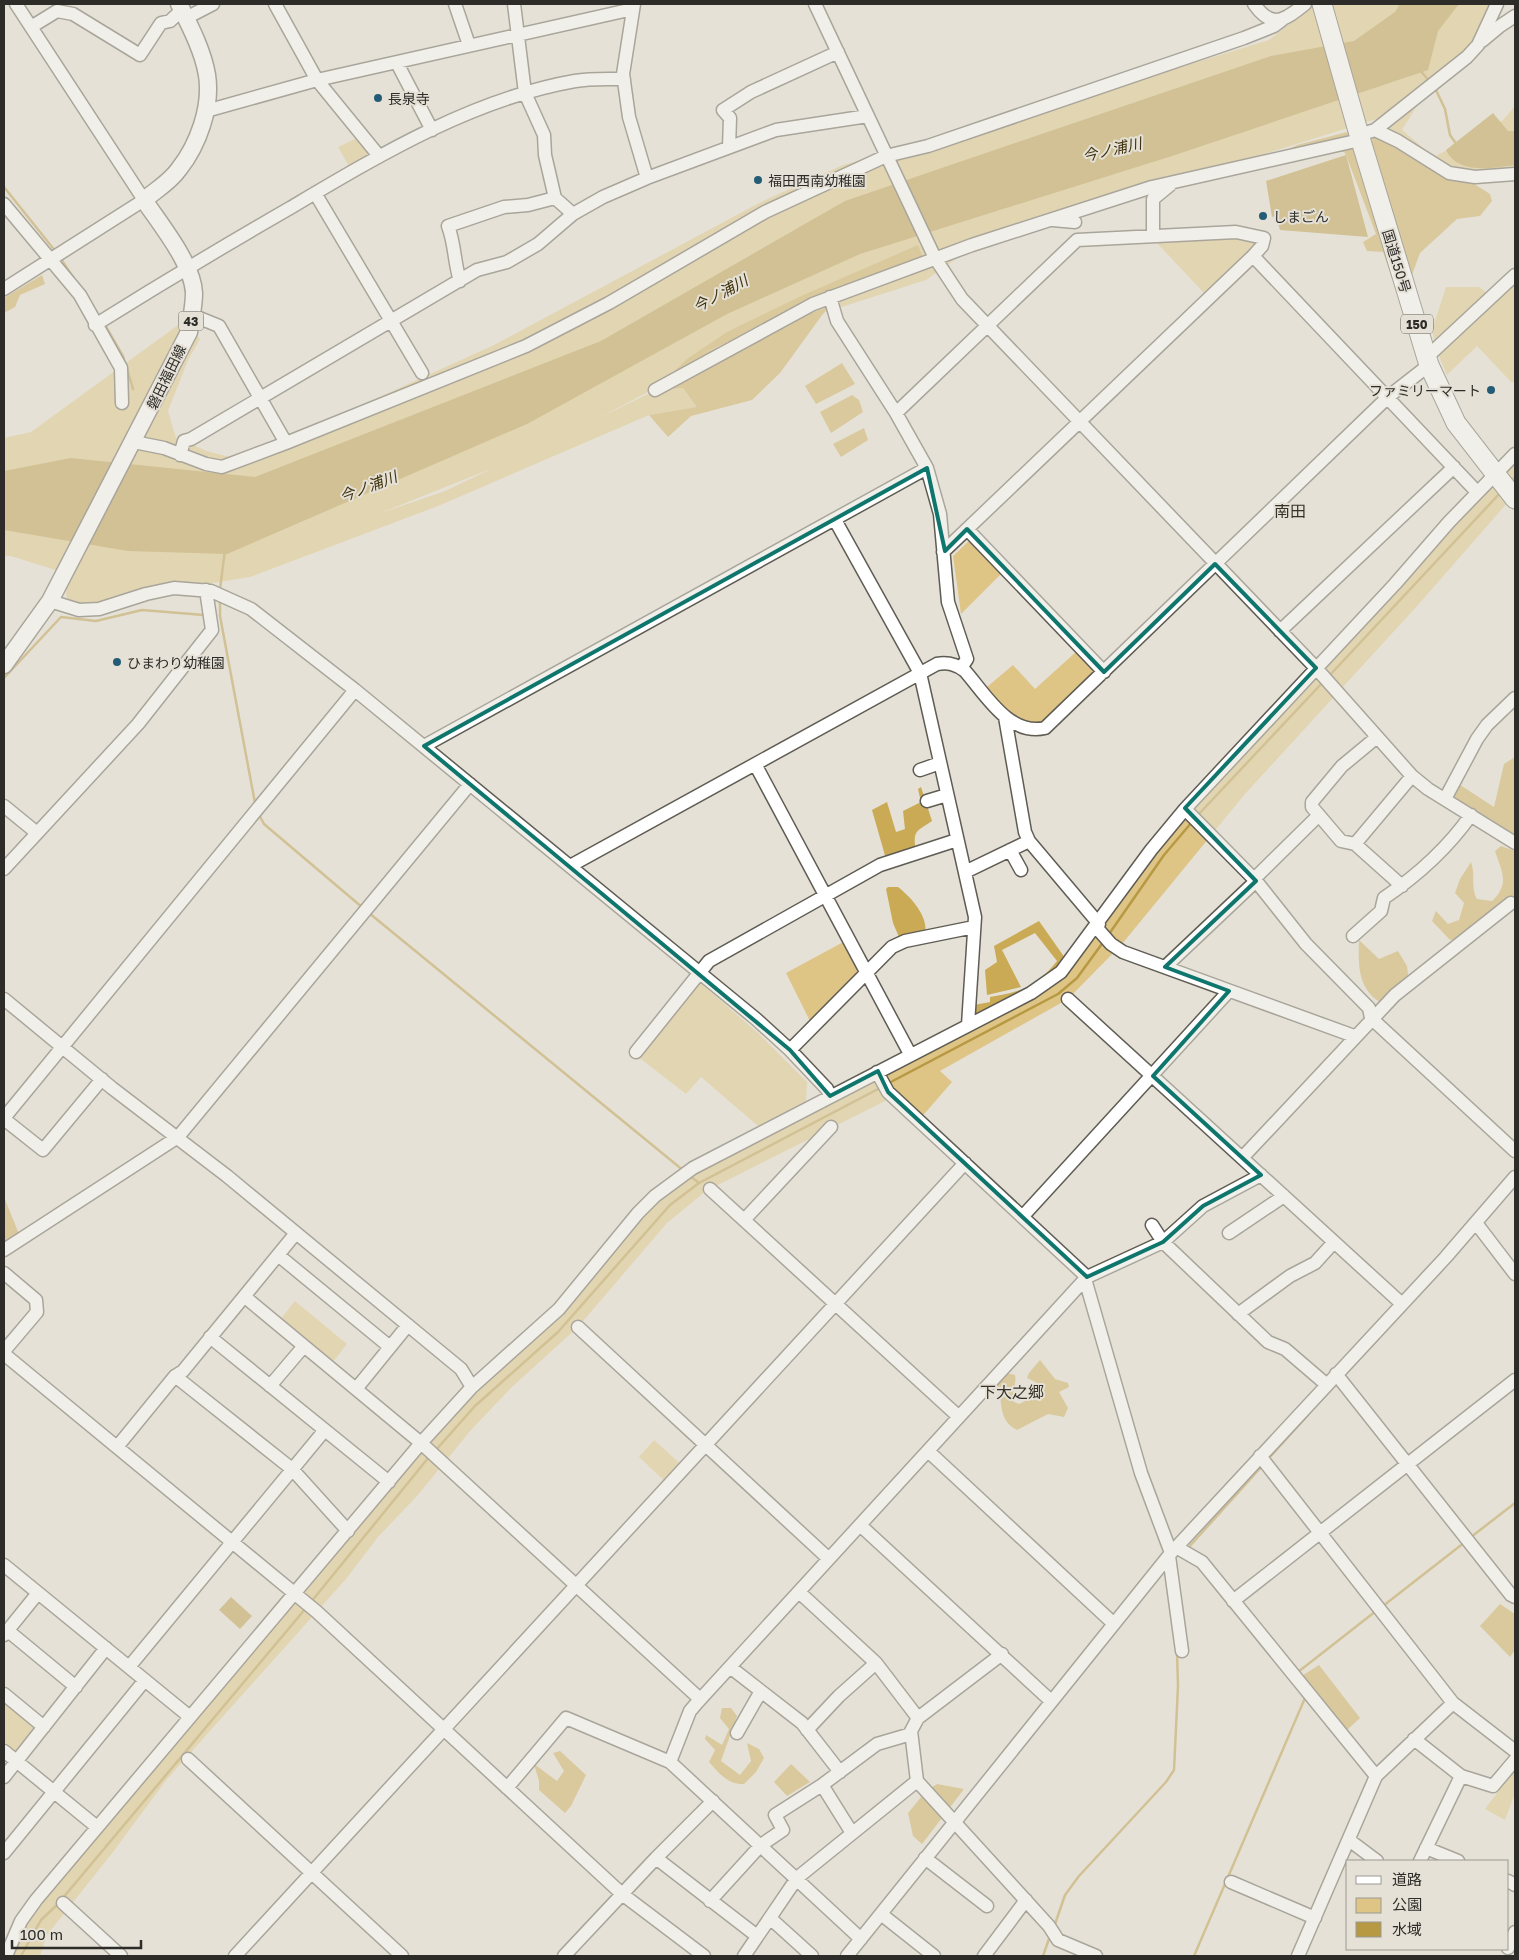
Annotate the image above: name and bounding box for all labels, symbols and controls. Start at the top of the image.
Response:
place label: 長泉寺 [388,90,430,107]
marker: 長泉寺 [372,92,384,104]
water label: 今ノ浦川 [1081,133,1145,165]
place label: 福田西南幼稚園 [768,172,866,189]
marker: 福田西南幼稚園 [752,174,764,186]
place label: しまごん [1273,208,1329,225]
marker: しまごん [1257,210,1269,222]
street label: 国道150号 [1379,227,1415,295]
water label: 今ノ浦川 [689,270,752,315]
road number: 43 [178,312,204,331]
road number: 150 [1401,314,1433,334]
street label: 磐田福田線 [143,342,189,412]
place label: ファミリーマート [1369,382,1481,399]
marker: ファミリーマート [1485,384,1497,396]
water label: 今ノ浦川 [337,466,401,505]
district label: 南田 [1274,501,1306,521]
place label: ひまわり幼稚園 [127,654,225,671]
marker: ひまわり幼稚園 [111,656,123,668]
district label: 下大之郷 [980,1382,1044,1402]
legend [1346,1860,1509,1950]
text: 道路 [1392,1870,1422,1888]
text: 公園 [1392,1895,1422,1913]
scale bar [12,1918,141,1950]
text: 水域 [1392,1920,1422,1938]
text: 100 m [20,1925,63,1943]

